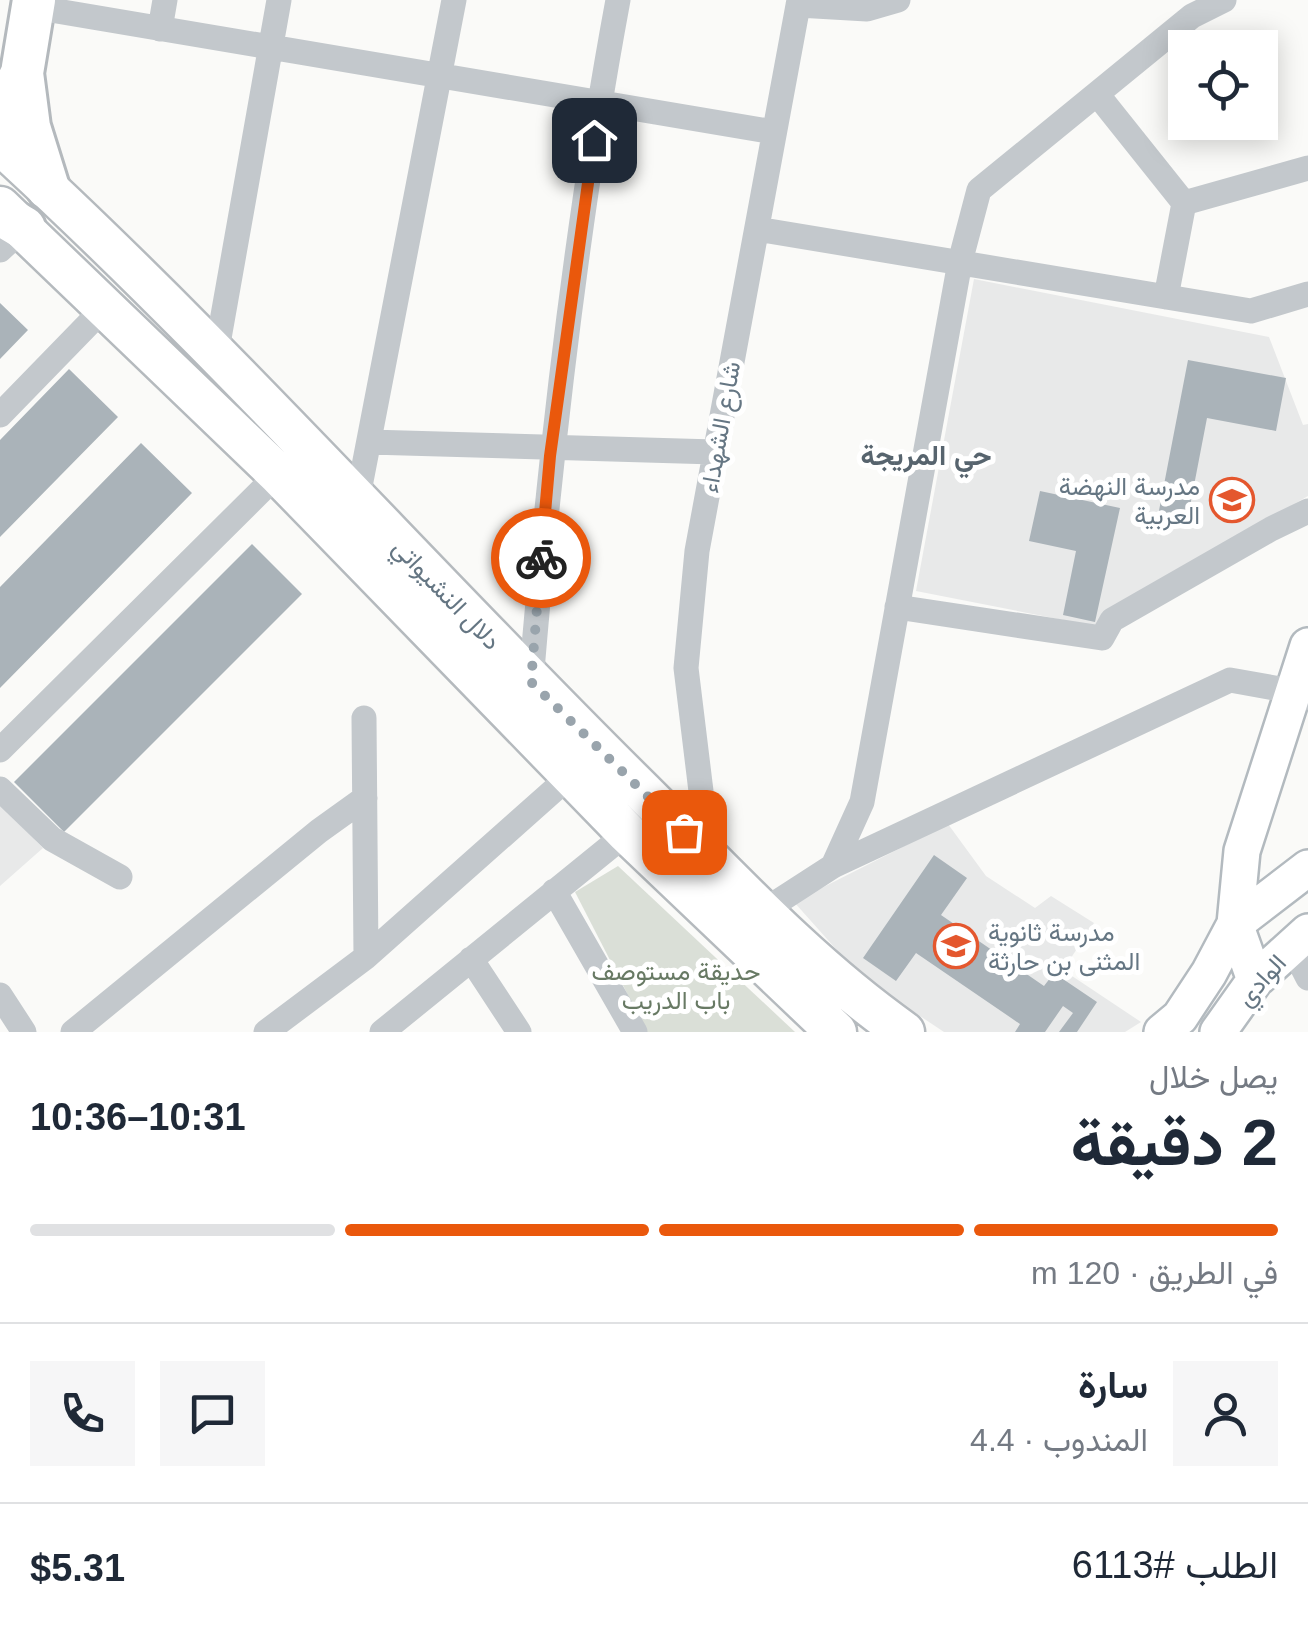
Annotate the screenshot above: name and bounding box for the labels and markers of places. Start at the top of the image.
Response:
pin [552,98,637,183]
place label: مدرسة النهضة العربية [1059,472,1200,531]
school or university icon: مدرسة النهضة العربية [1209,477,1255,523]
pin [642,790,727,875]
place label: مدرسة ثانوية المثنى بن حارثة [988,918,1140,977]
school or university icon: مدرسة ثانوية المثنى بن حارثة [933,923,979,969]

